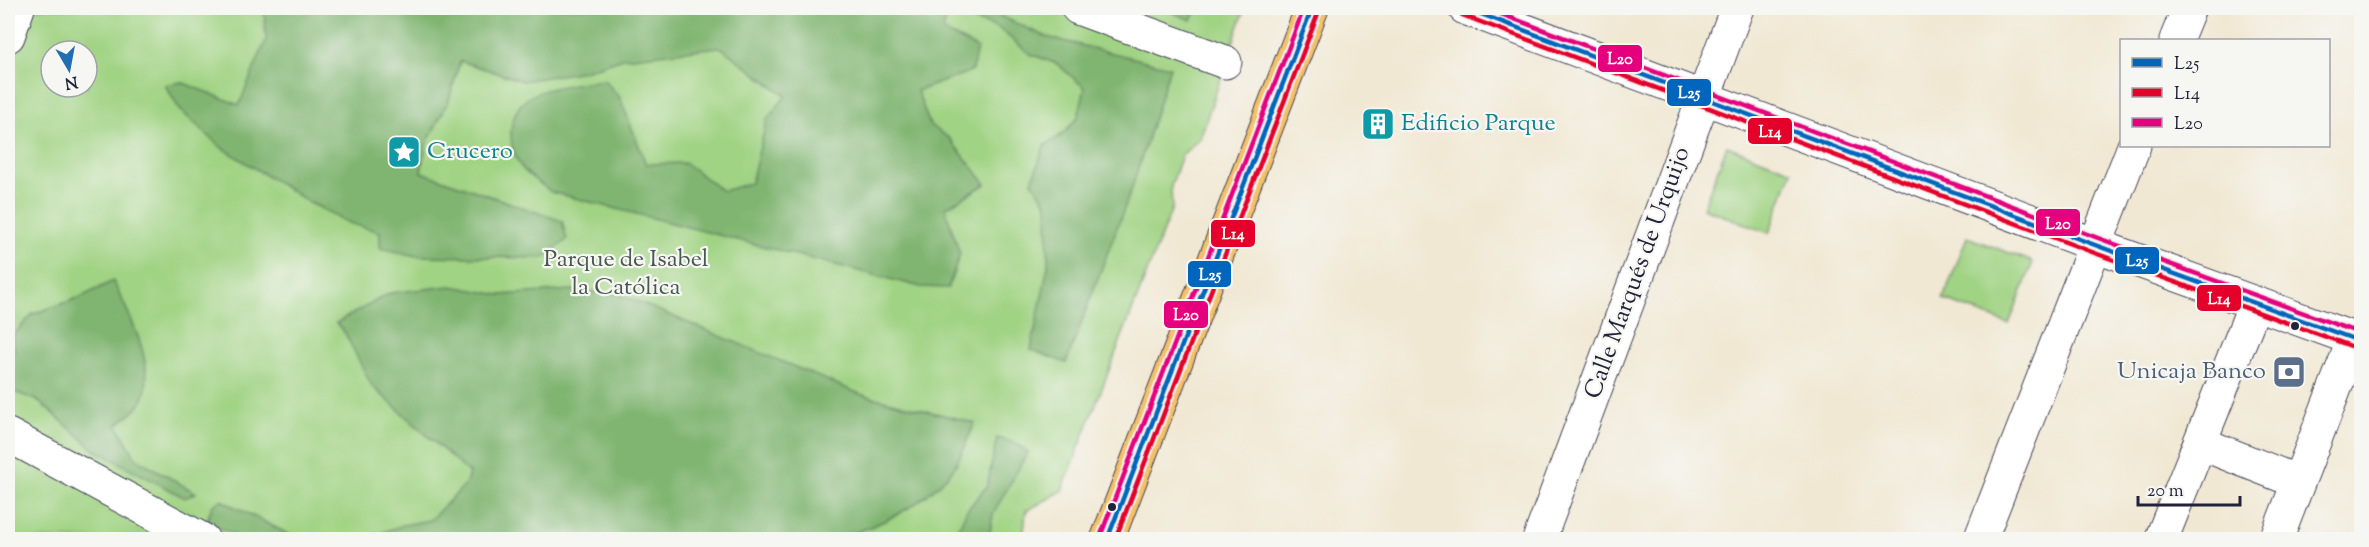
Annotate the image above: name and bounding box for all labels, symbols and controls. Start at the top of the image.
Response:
north arrow [39,39,99,99]
legend [2120,39,2330,147]
line badge: L20 [1597,44,1643,73]
text: L20 [1607,49,1633,72]
text: L25 [2174,52,2199,78]
text: N [63,69,79,94]
line badge: L25 [1666,78,1712,107]
text: L14 [2174,82,2200,108]
text: L25 [1678,83,1701,106]
building icon: Edificio Parque [1360,106,1396,142]
place label: Edificio Parque [1401,107,1556,141]
text: L20 [2174,112,2203,138]
line badge: L14 [1747,117,1793,145]
text: L14 [1758,122,1782,145]
place icon: Crucero [386,134,422,170]
place label: Crucero [427,135,513,169]
street label: Calle Marqués de Urquijo [1577,142,1699,404]
line badge: L20 [2035,208,2081,237]
text: L20 [2045,214,2071,237]
line badge: L14 [1210,219,1256,248]
text: L14 [1221,224,1245,247]
park label: Parque de Isabel la Católica [544,243,709,305]
line badge: L25 [2114,246,2160,275]
text: L25 [2126,251,2149,274]
line badge: L25 [1187,260,1232,288]
text: L25 [1199,265,1222,288]
line badge: L14 [2196,284,2242,312]
text: L14 [2207,289,2231,312]
line badge: L20 [1163,300,1209,329]
text: L20 [1173,305,1199,328]
unlabelled marker [2289,320,2301,332]
bank icon: Unicaja Banco [2271,354,2307,390]
place label: Unicaja Banco [2117,355,2266,389]
scale bar [2138,469,2240,507]
text: 20 m [2147,479,2184,505]
unlabelled marker [1106,501,1118,513]

